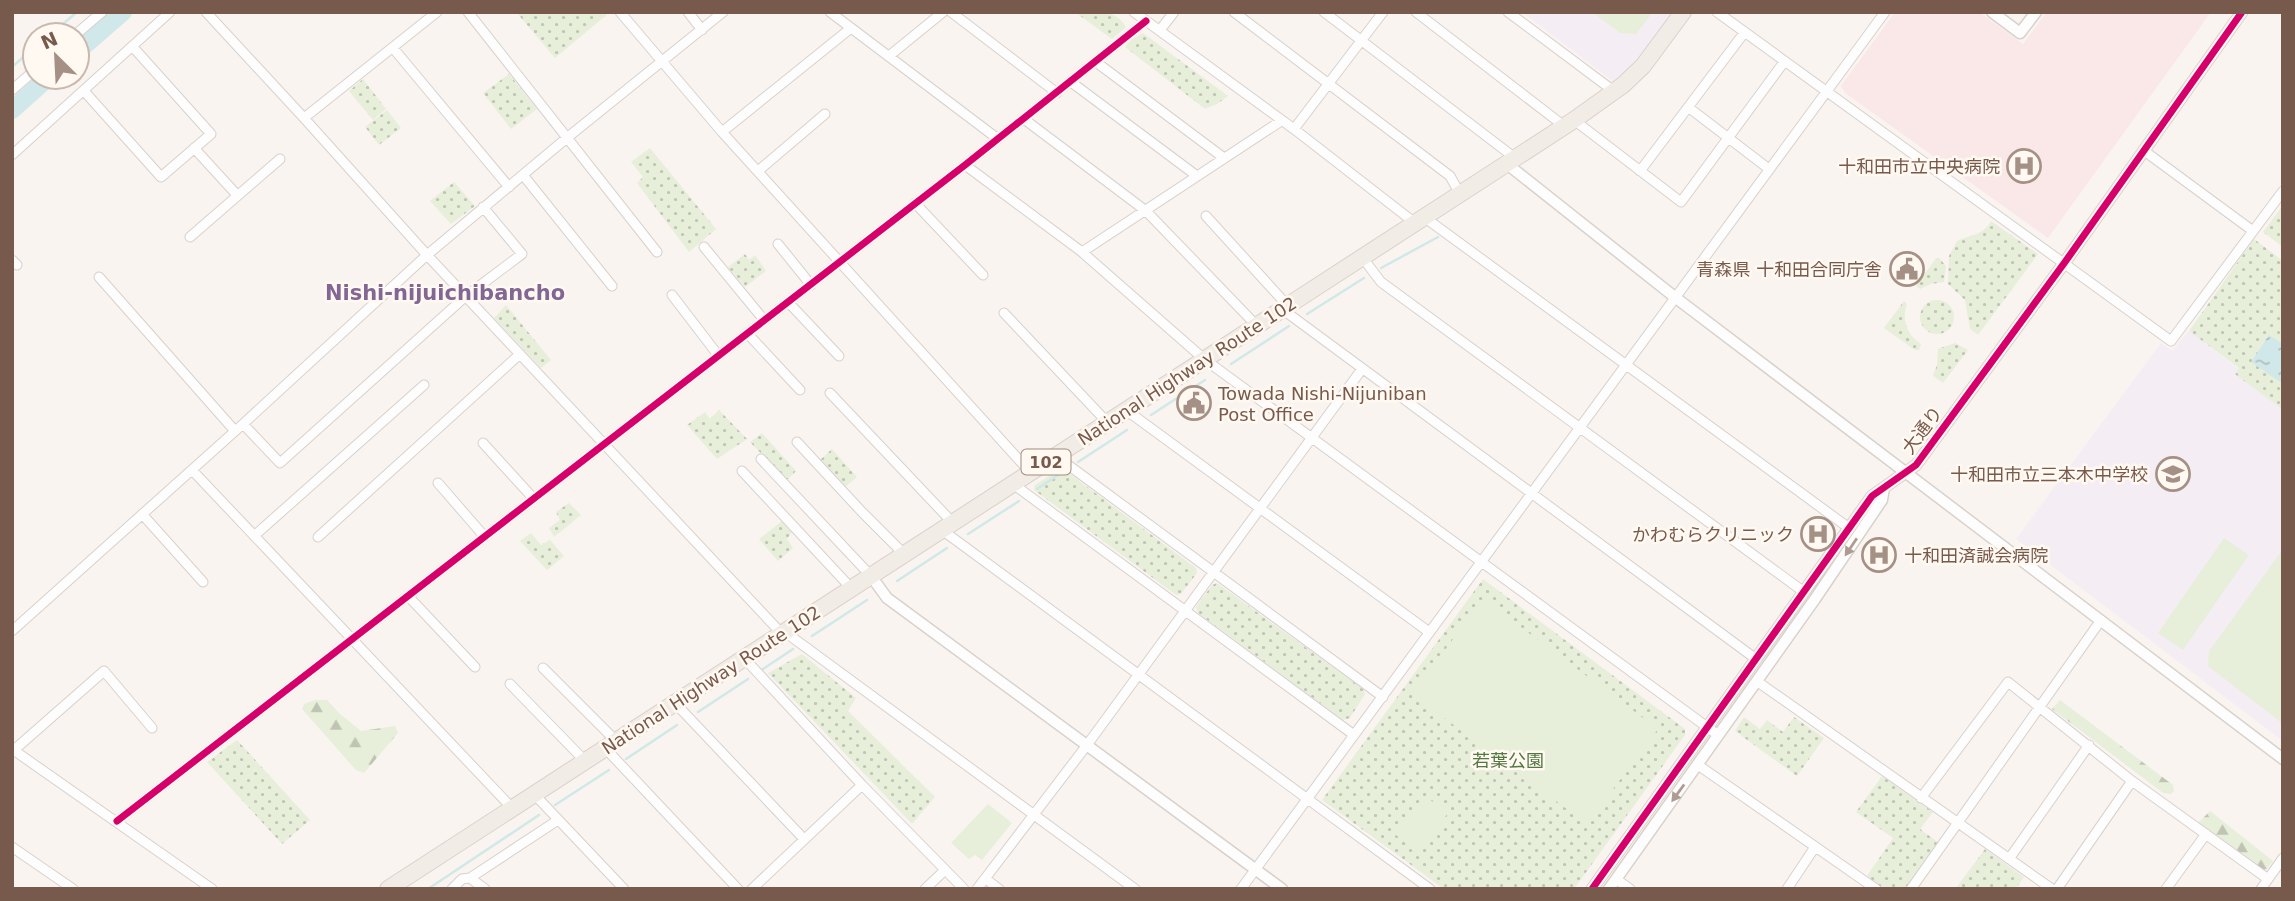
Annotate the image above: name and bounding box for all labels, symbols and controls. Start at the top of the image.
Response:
north arrow [21,21,91,91]
text: N [37,27,61,54]
hospital icon: 十和田市立中央病院 [2005,147,2043,185]
place label: 十和田市立中央病院 [1838,156,2000,177]
public building icon: 青森県 十和田合同庁舎 [1888,250,1926,288]
place label: 青森県 十和田合同庁舎 [1696,259,1882,280]
district label: Nishi-nijuichibancho [325,281,565,305]
street label: National Highway Route 102 [1074,292,1300,450]
place label: Towada Nishi-Nijuniban Post Office [1217,383,1427,425]
public building icon: Towada Nishi-Nijuniban Post Office [1175,384,1213,422]
street label: 大通り [1897,402,1947,458]
road number: 102 [1021,449,1070,475]
school or university icon: 十和田市立三本木中学校 [2154,455,2192,493]
place label: 十和田市立三本木中学校 [1950,464,2148,485]
hospital icon: かわむらクリニック [1799,515,1837,553]
place label: かわむらクリニック [1632,524,1794,545]
hospital icon: 十和田済誠会病院 [1860,536,1898,574]
one-way arrow [1844,538,1858,556]
place label: 十和田済誠会病院 [1904,545,2048,566]
street label: National Highway Route 102 [598,601,824,759]
park label: 若葉公園 [1472,750,1544,771]
one-way arrow [1671,784,1685,802]

